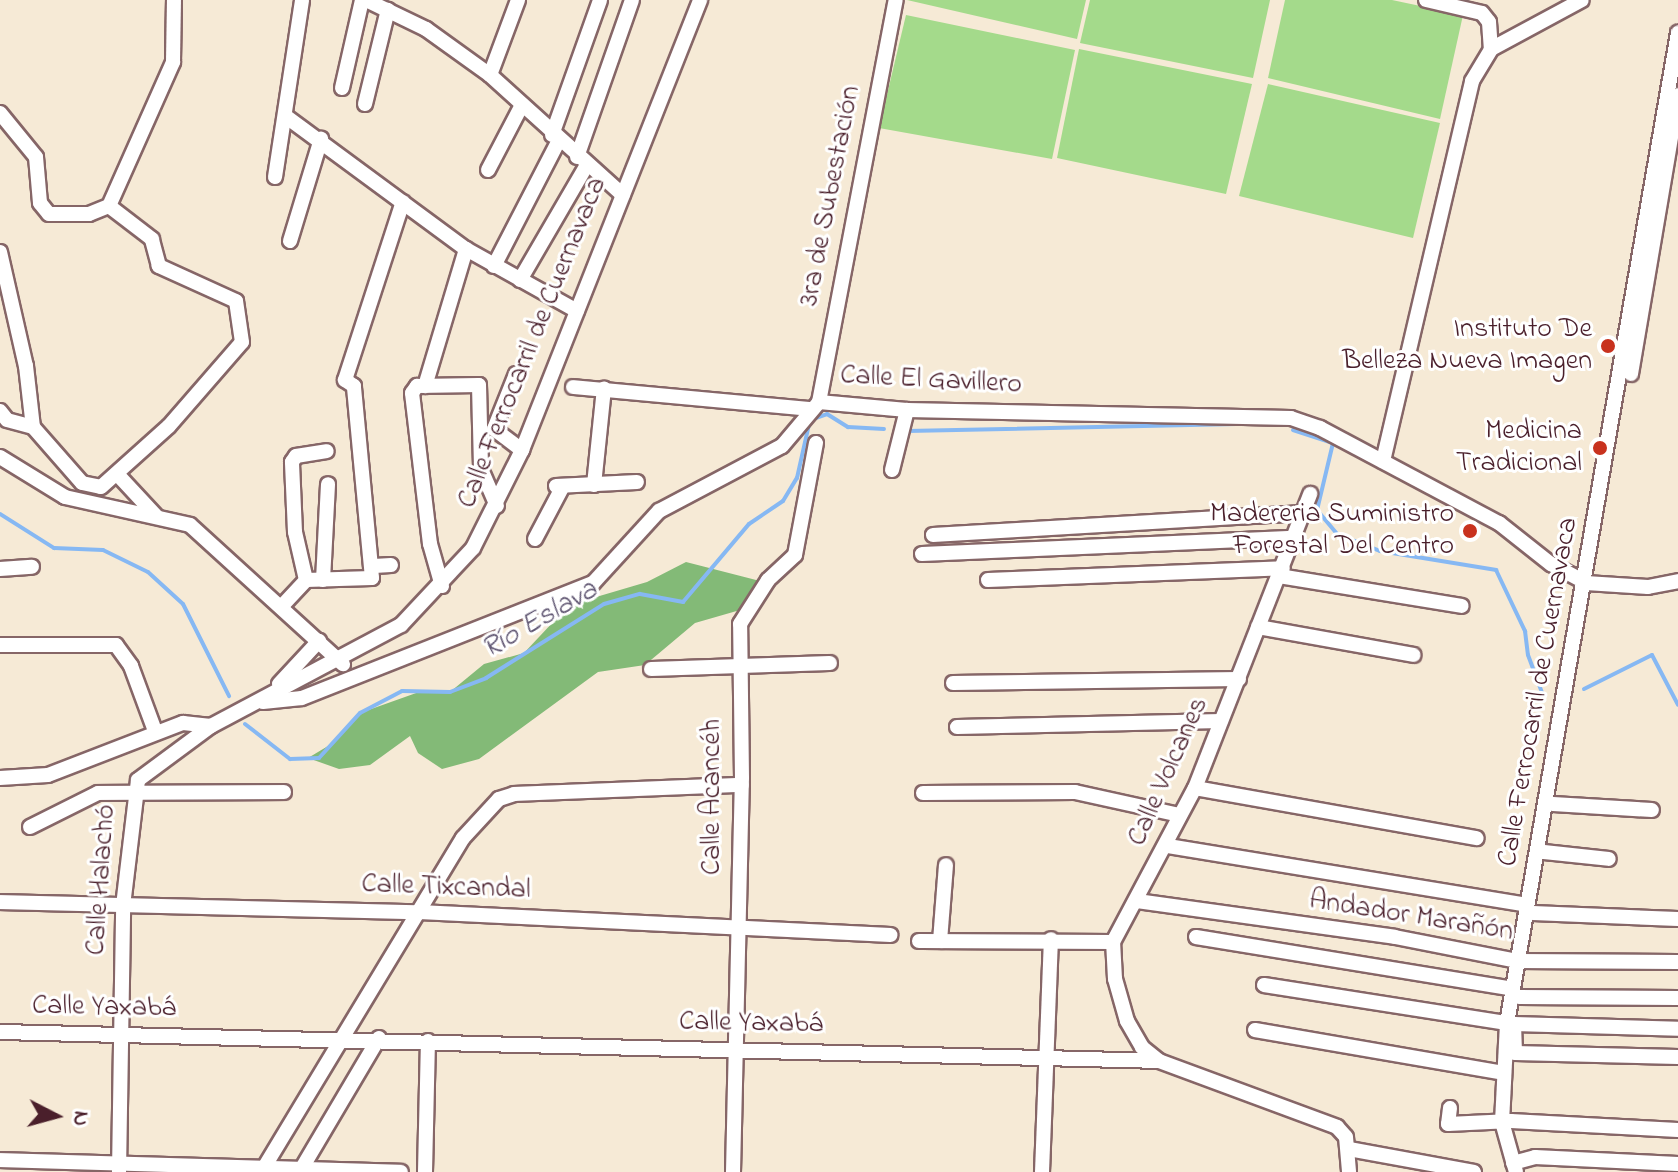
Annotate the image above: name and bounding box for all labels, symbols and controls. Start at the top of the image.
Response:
street label: 3ra de Subestación [793,83,869,309]
street label: Calle Ferrocarril de Cuernavaca [451,173,615,513]
place label: Instituto De Belleza Nueva Imagen [1342,313,1592,379]
marker: Instituto De Belleza Nueva Imagen [1599,337,1617,355]
street label: Calle El Gavillero [839,359,1023,403]
place label: Medicina Tradicional [1456,415,1582,481]
marker: Medicina Tradicional [1589,437,1611,459]
place label: Madereria Suministro Forestal Del Centro [1210,498,1454,564]
street label: Calle Ferrocarril de Cuernavaca [1492,515,1586,869]
marker: Madereria Suministro Forestal Del Centro [1461,522,1479,540]
water label: Río Eslava [476,573,604,667]
street label: Calle Volcanes [1121,692,1217,852]
street label: Calle Acancéh [696,719,730,875]
street label: Calle Halachó [80,804,124,956]
street label: Calle Tixcandal [361,868,531,908]
street label: Andador Marañón [1307,884,1515,950]
street label: Calle Yaxabá [32,990,176,1026]
street label: Calle Yaxabá [679,1006,823,1042]
north arrow [16,1076,96,1156]
text: N [63,1109,97,1128]

